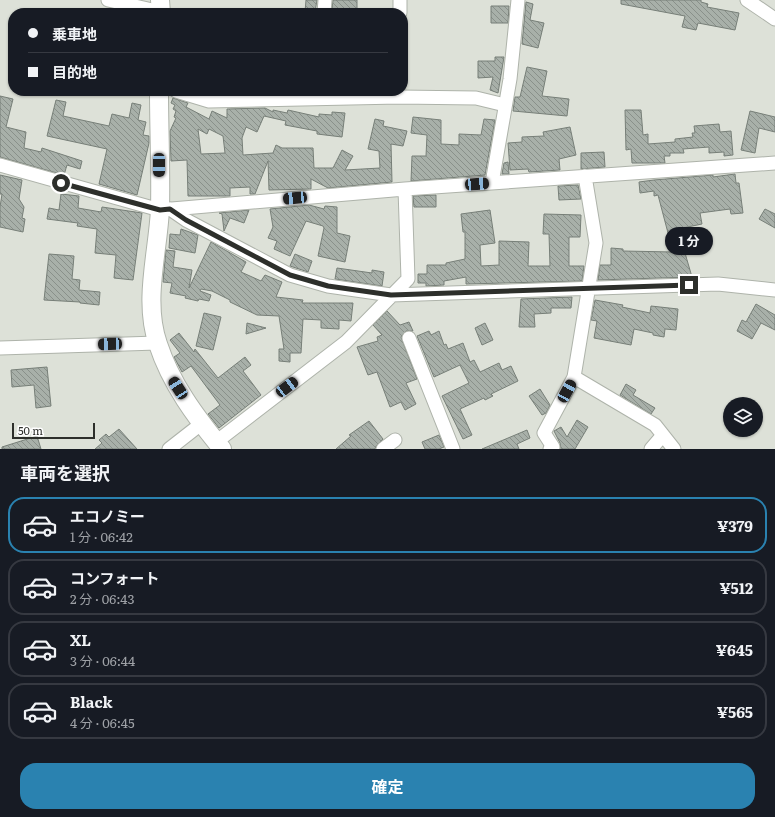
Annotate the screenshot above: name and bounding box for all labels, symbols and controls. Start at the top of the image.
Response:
text: 乗車地 [52,22,97,45]
text: 目的地 [52,60,97,83]
car [153,153,165,177]
route start [52,174,70,192]
car [465,177,489,191]
car [283,191,307,205]
callout: 1 分 [665,227,713,255]
text: 1 分 [679,231,699,250]
route end [680,276,698,294]
car [98,338,122,350]
car [166,375,190,401]
car [274,375,300,399]
car [556,378,578,404]
map controls [723,397,763,437]
button: layers [723,397,763,437]
scale bar [12,421,95,440]
text: 50 m [18,422,43,438]
text: 車両を選択 [20,459,110,486]
text: エコノミー [70,504,145,527]
icon: car [22,507,58,543]
text: ¥379 [717,514,753,537]
text: 1 分 · 06:42 [70,527,133,546]
text: コンフォート [70,566,160,589]
icon: car [22,569,58,605]
text: ¥512 [719,576,753,599]
text: 2 分 · 06:43 [70,589,135,608]
text: XL [70,628,91,651]
icon: car [22,631,58,667]
text: ¥645 [716,638,753,661]
text: 3 分 · 06:44 [70,651,135,670]
text: Black [70,690,113,713]
icon: car [22,693,58,729]
text: ¥565 [717,700,753,723]
text: 4 分 · 06:45 [70,713,135,732]
button: 確定 [20,763,755,809]

